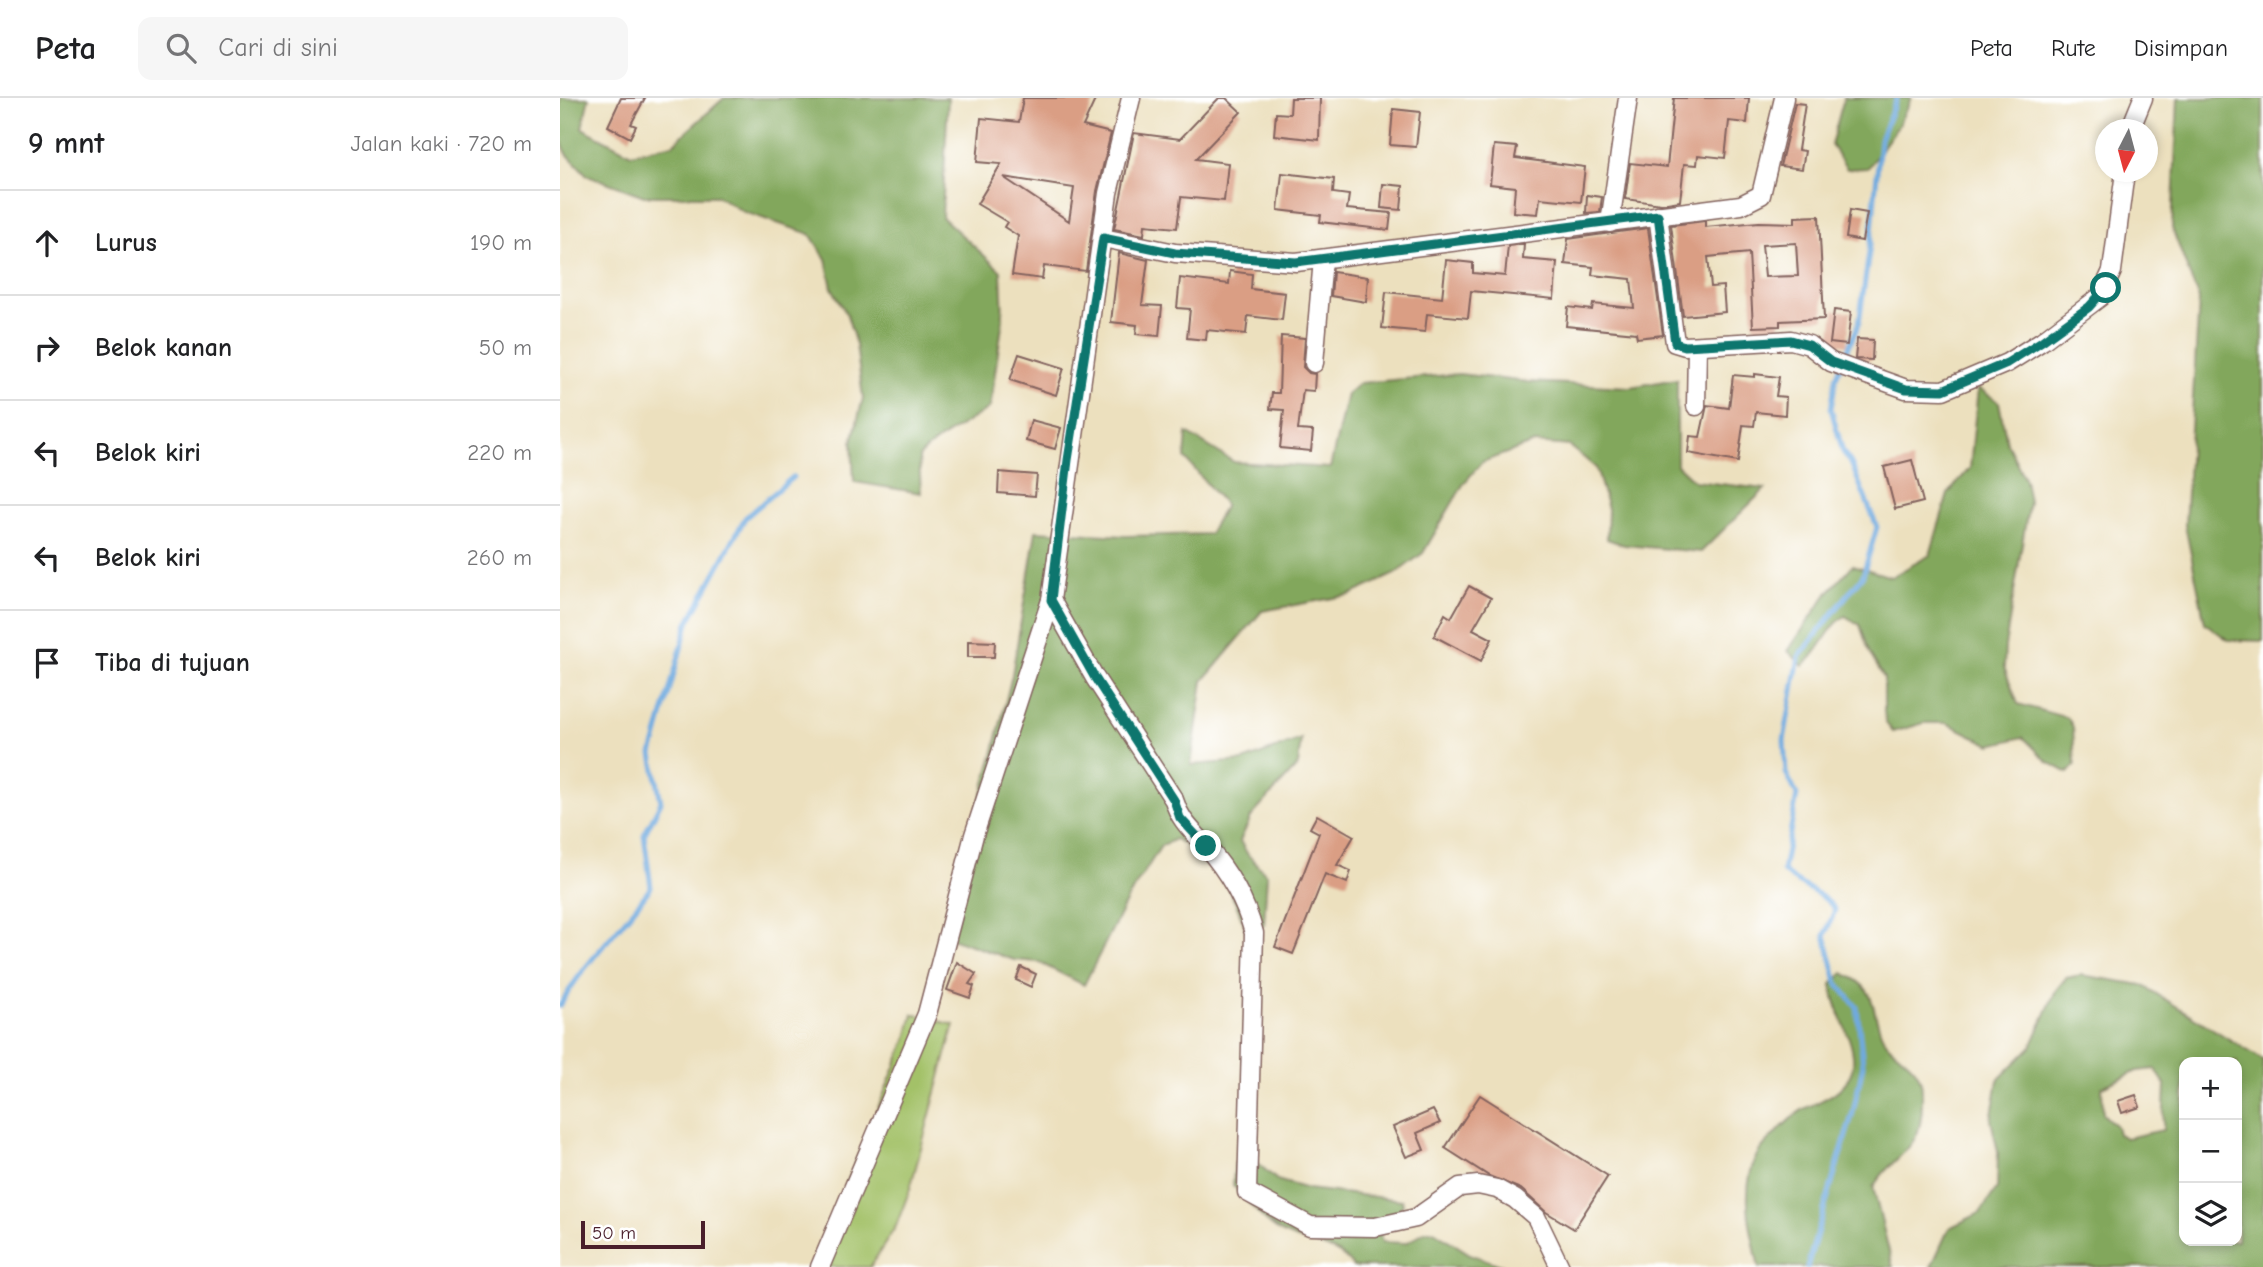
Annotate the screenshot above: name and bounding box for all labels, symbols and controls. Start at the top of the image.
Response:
search box [138,17,628,80]
text: Peta [35,29,96,67]
icon: search [162,29,200,67]
text: Cari di sini [218,33,338,63]
text: Peta [1970,34,2013,62]
text: Rute [2051,34,2096,62]
text: Disimpan [2134,34,2228,62]
north arrow [2095,119,2158,182]
text: 9 mnt [28,126,104,161]
text: Jalan kaki · 720 m [350,130,532,157]
icon: ahead [28,224,66,262]
text: Lurus [95,228,157,258]
text: 190 m [470,229,532,256]
route start [2090,272,2121,303]
icon: right [28,329,66,367]
text: Belok kanan [95,333,232,363]
text: 50 m [479,334,532,361]
icon: left [28,434,66,472]
text: Belok kiri [95,438,201,468]
text: 220 m [467,439,532,466]
icon: left [28,539,66,577]
text: Belok kiri [95,543,201,573]
text: 260 m [467,544,532,571]
icon: arrive [28,644,66,682]
text: Tiba di tujuan [95,648,250,678]
route end [1190,830,1221,861]
map controls [2179,1057,2242,1246]
button: + [2179,1057,2242,1120]
button: − [2179,1120,2242,1183]
button: layers [2179,1183,2242,1246]
scale bar [581,1218,705,1250]
text: 50 m [592,1222,636,1244]

